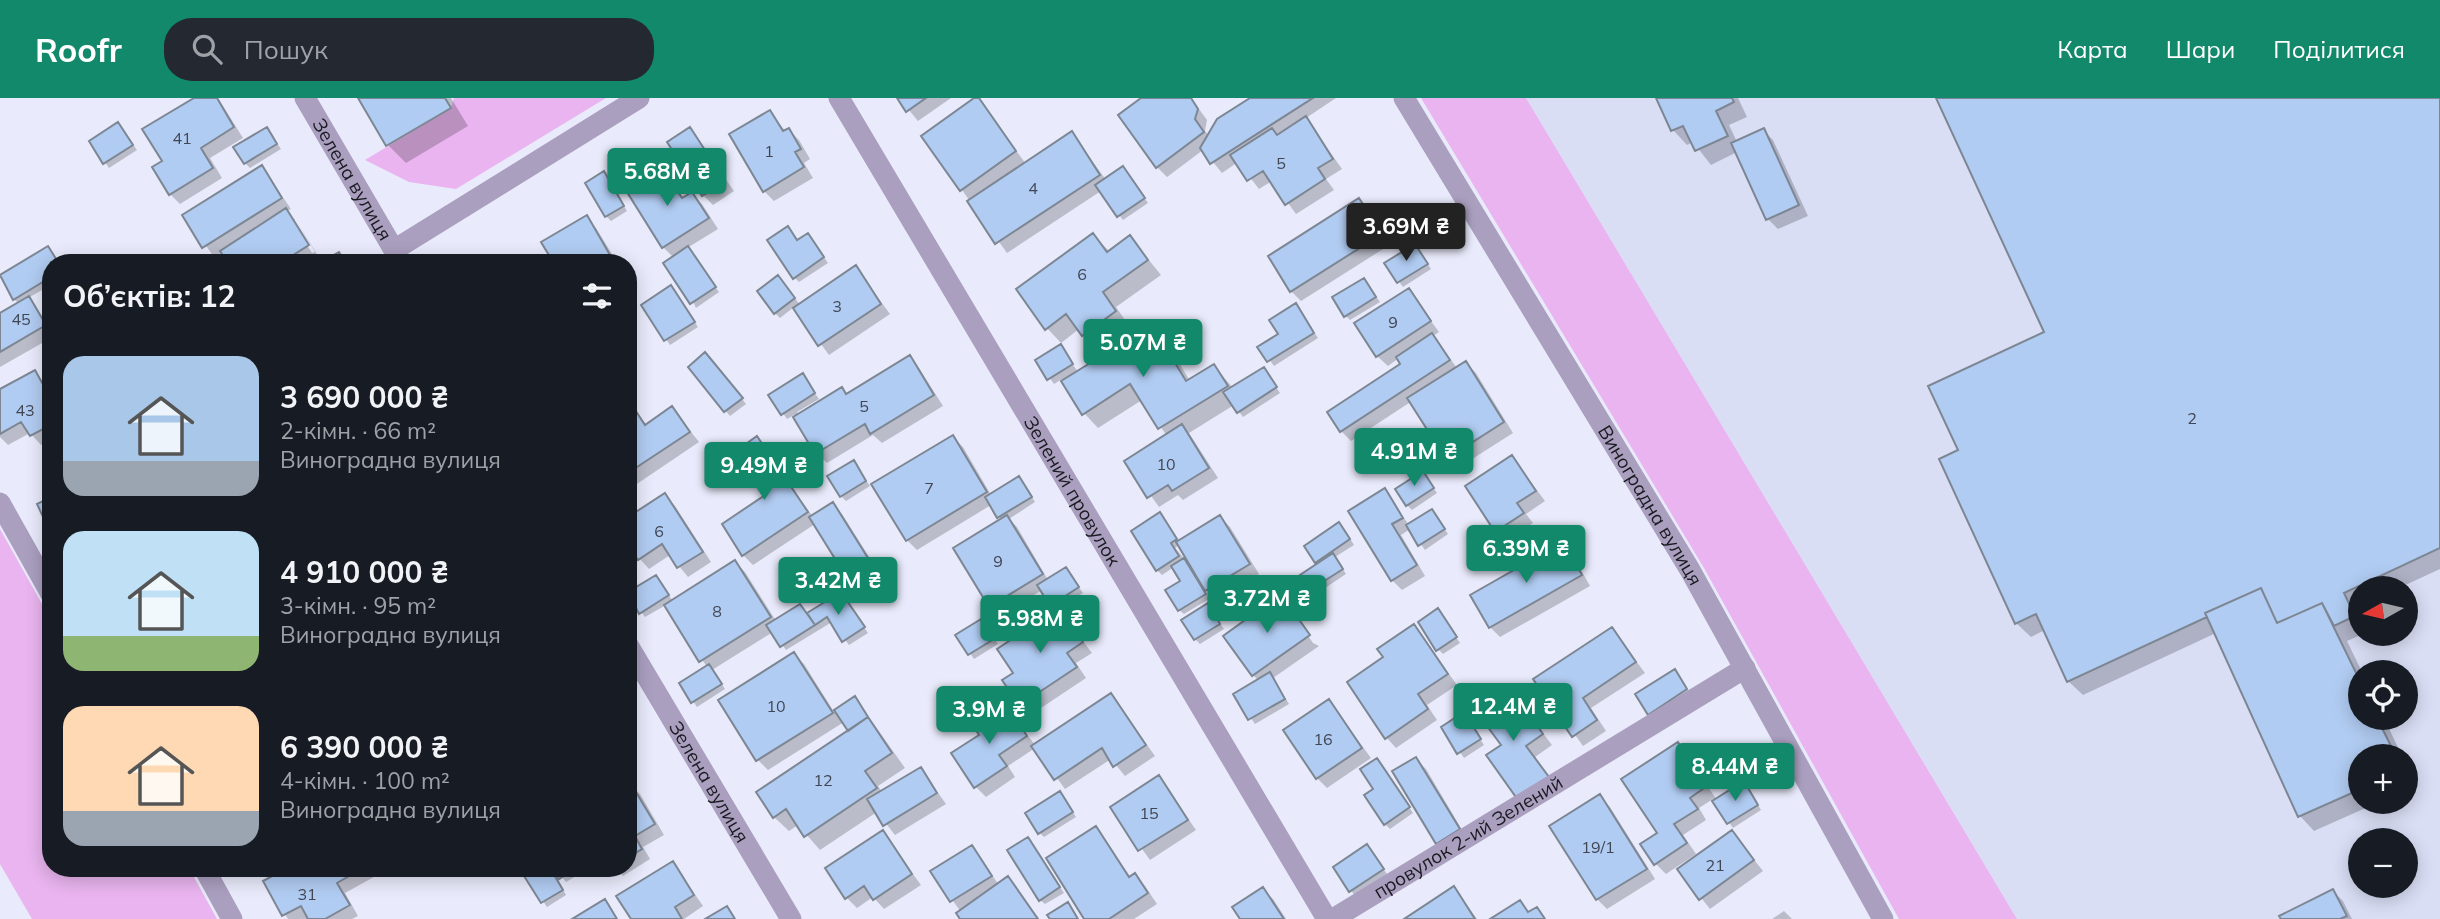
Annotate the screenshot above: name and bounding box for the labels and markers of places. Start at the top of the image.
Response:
pin: 5.68M ₴ [602,148,732,208]
pin: 3.69M ₴ [1341,204,1471,263]
pin: 5.07M ₴ [1078,320,1208,379]
pin: 4.91M ₴ [1349,428,1479,488]
pin: 9.49M ₴ [699,442,829,502]
pin: 6.39M ₴ [1461,526,1591,585]
pin: 3.42M ₴ [773,558,903,617]
pin: 3.72M ₴ [1202,575,1332,635]
pin: 5.98M ₴ [975,596,1105,655]
pin: 12.4M ₴ [1448,684,1578,743]
pin: 3.9M ₴ [932,686,1046,746]
pin: 8.44M ₴ [1670,744,1800,803]

